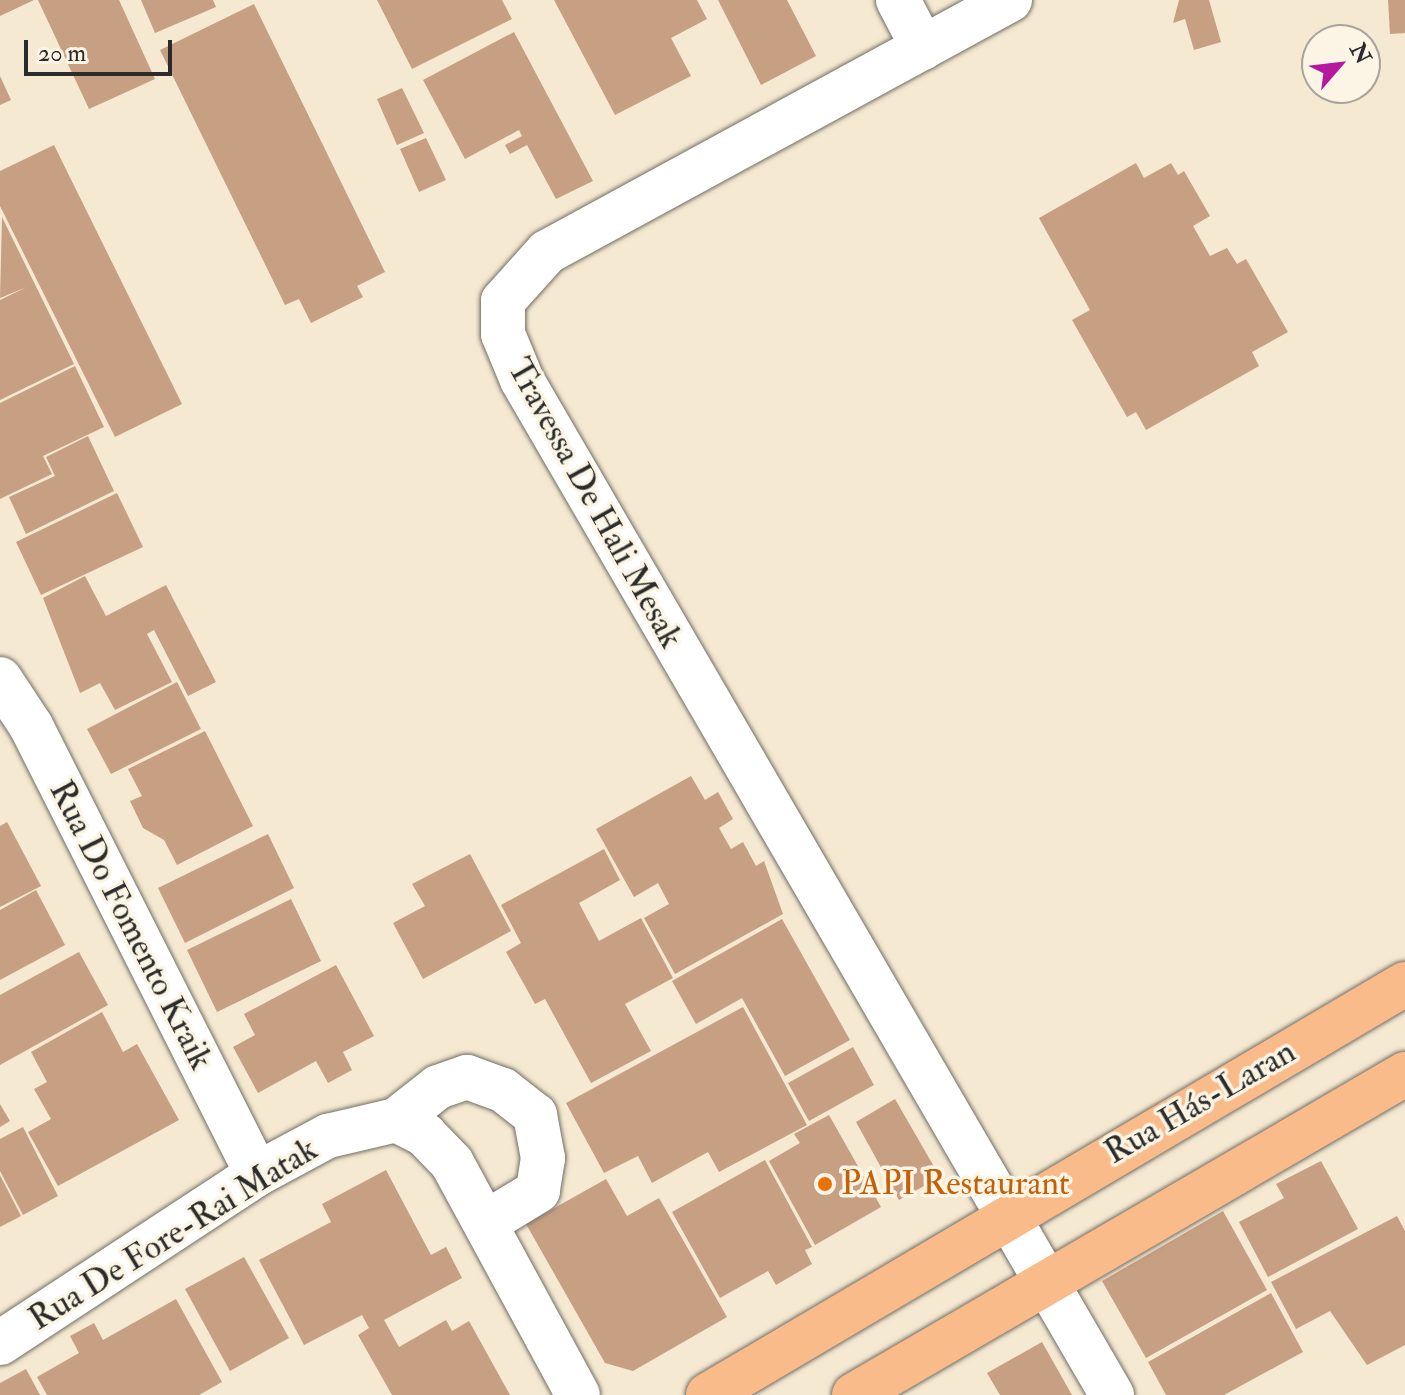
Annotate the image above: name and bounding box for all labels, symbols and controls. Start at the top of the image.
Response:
scale bar [28,24,176,74]
north arrow [1301,24,1381,104]
text: 20 m [38,38,86,69]
text: N [1343,38,1377,69]
street label: Travessa De Hali Mesak [498,351,692,655]
street label: Rua Do Fomento Kraik [40,774,222,1076]
street label: Rua Hás-Laran [1097,1031,1303,1173]
street label: Rua De Fore-Rai Matak [21,1129,325,1339]
place label: PAPI Restaurant [841,1164,1070,1204]
marker: PAPI Restaurant [816,1175,834,1193]

